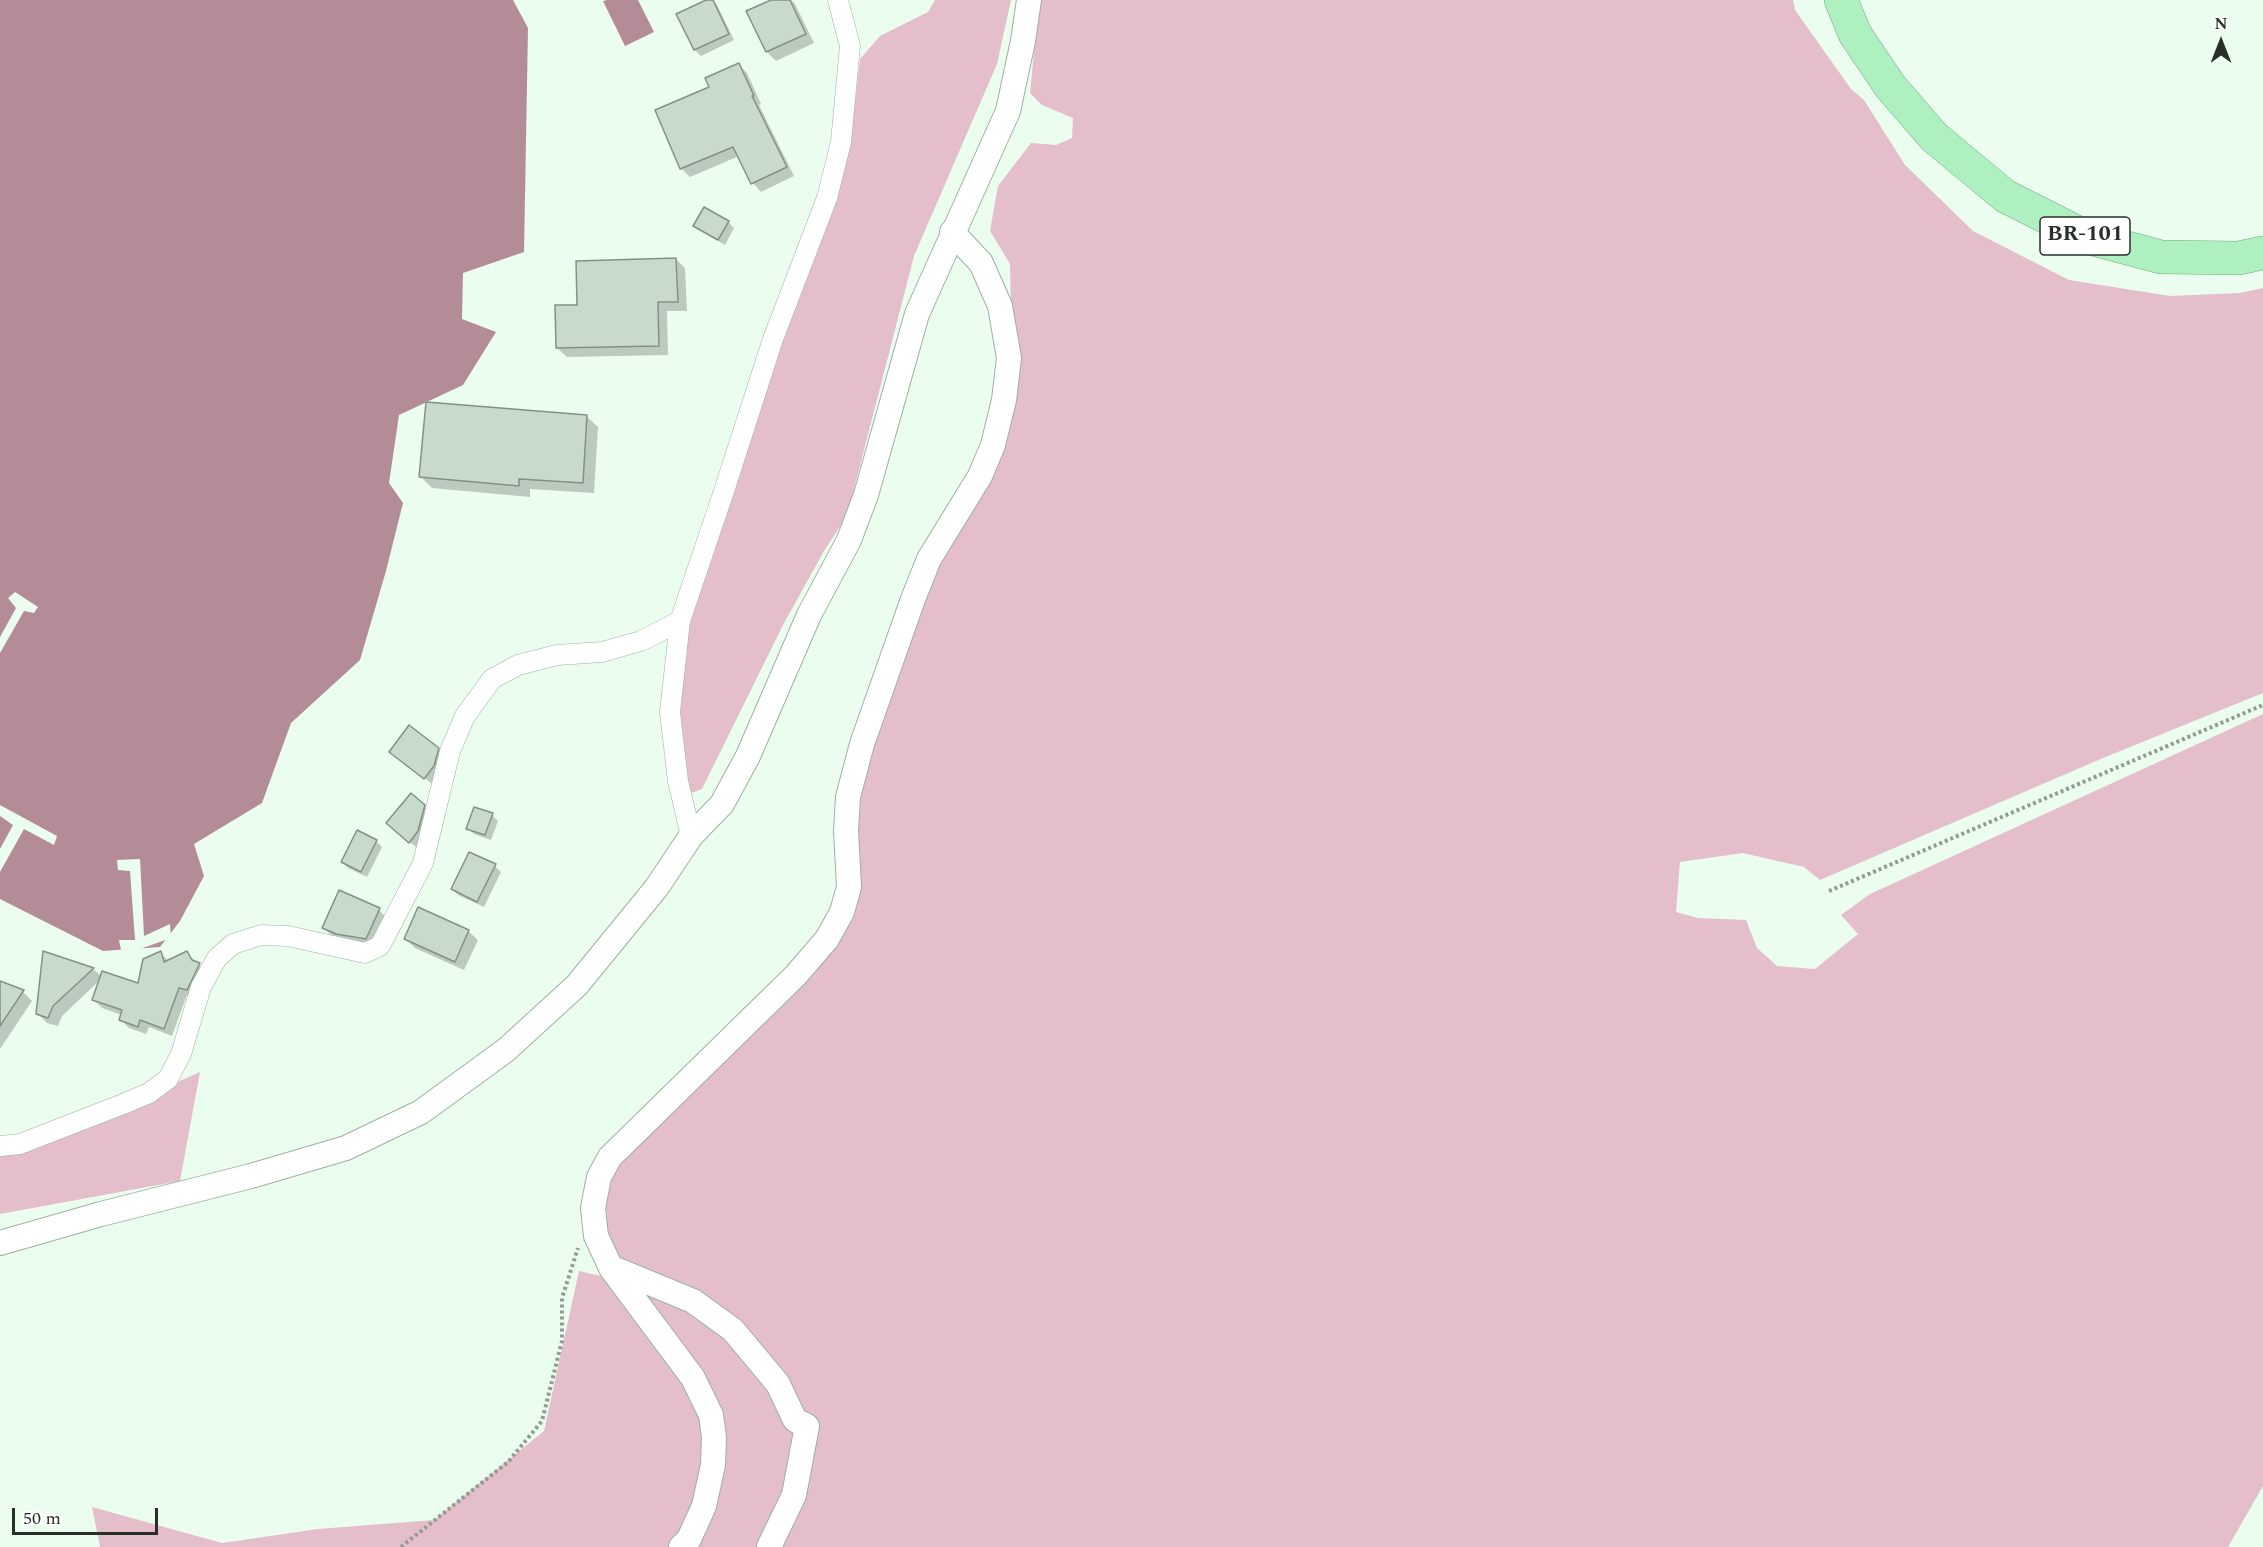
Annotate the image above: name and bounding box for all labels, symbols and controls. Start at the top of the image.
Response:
north arrow [2191,12,2251,72]
text: N [2214,12,2228,36]
road number: BR-101 [2040,217,2130,255]
scale bar [15,1496,160,1534]
text: 50 m [23,1505,61,1532]

